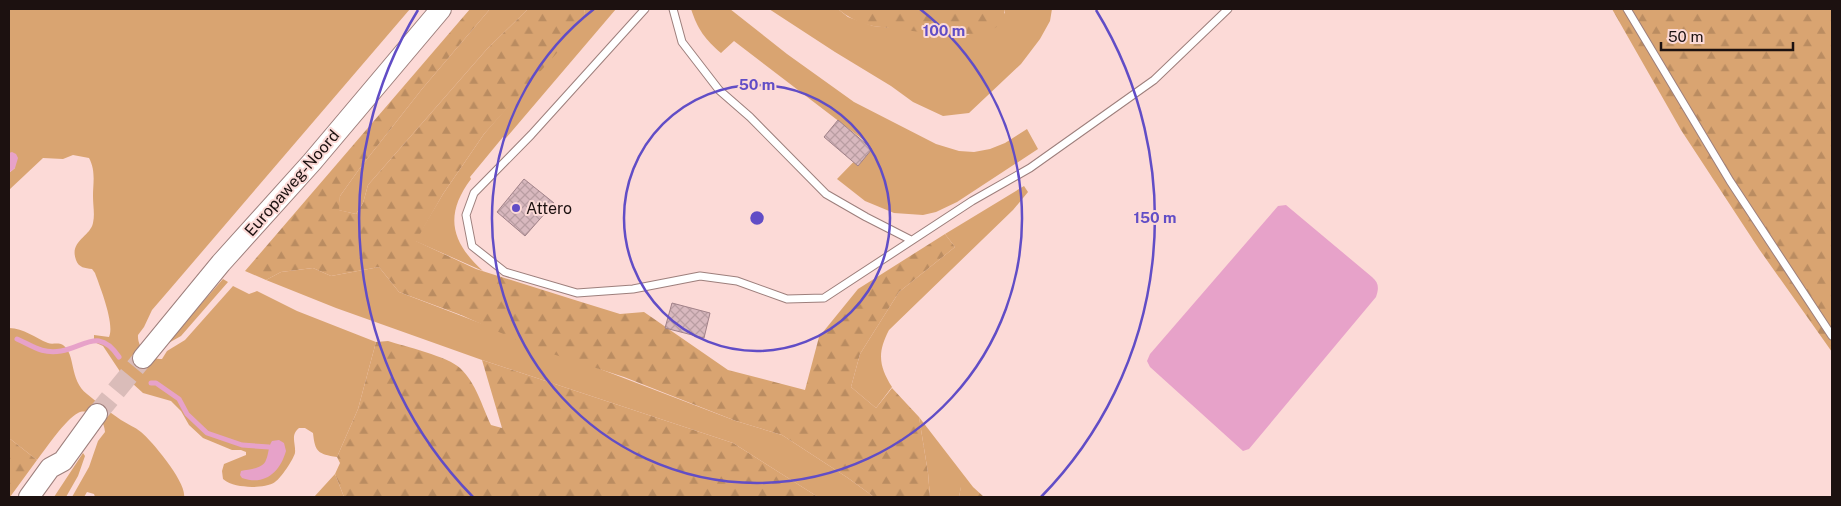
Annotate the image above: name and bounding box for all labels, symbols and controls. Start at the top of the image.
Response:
scale bar [1661,20,1794,52]
text: 100 m [923,22,965,39]
text: 50 m [1668,28,1703,45]
text: 50 m [739,76,775,93]
street label: Europaweg-Noord [241,126,343,240]
place label: Attero [526,199,572,218]
marker: Attero [510,202,522,214]
centre of rings [748,209,766,227]
text: 150 m [1133,209,1177,226]

